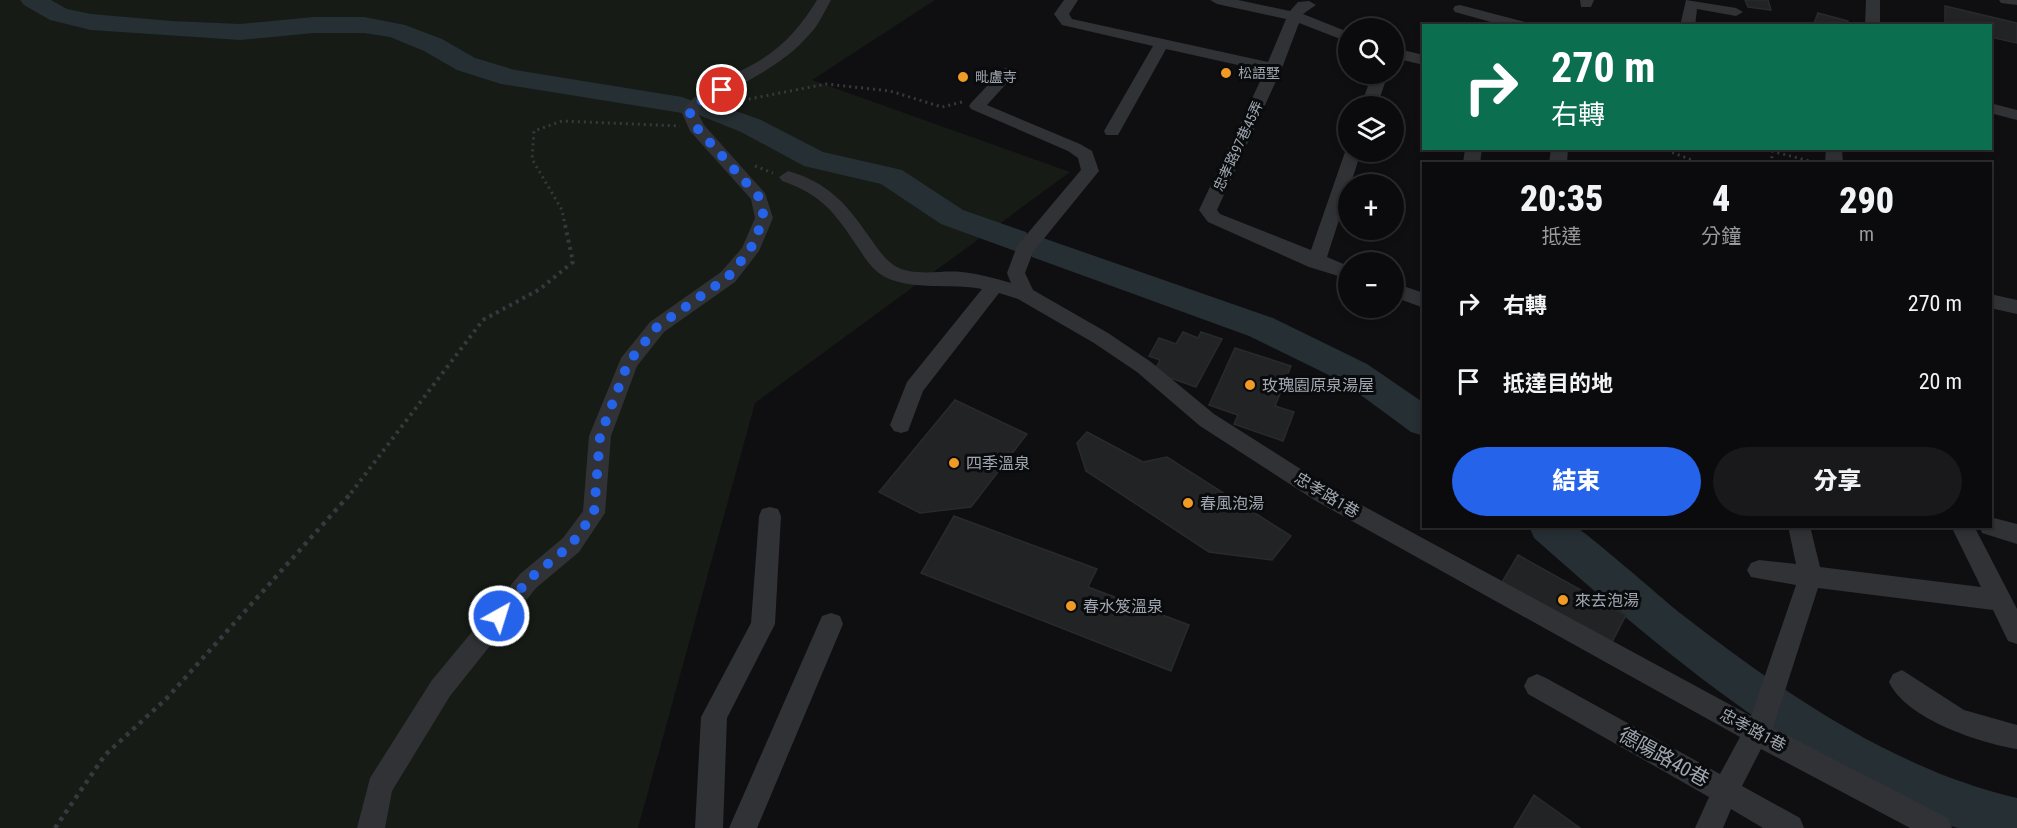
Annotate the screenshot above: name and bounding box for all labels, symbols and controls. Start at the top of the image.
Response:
map controls [1338,18,1404,318]
button: search [1338,18,1404,84]
text: 270 m [1551,43,1656,92]
icon: right [1452,48,1530,126]
pin [696,64,747,115]
place label: 松語墅 [1238,65,1280,81]
marker: 松語墅 [1219,66,1233,80]
place label: 毗盧寺 [975,69,1017,85]
marker: 毗盧寺 [956,70,970,84]
icon: arrive [705,73,738,106]
button: layers [1338,96,1404,162]
street label: 忠孝路97巷45弄 [1210,98,1266,194]
text: 右轉 [1551,99,1605,131]
button: + [1338,174,1404,240]
text: 20:35 [1520,178,1603,220]
text: 4 [1712,178,1730,220]
text: 290 [1839,180,1894,222]
text: m [1859,222,1874,246]
text: 抵達 [1542,224,1582,248]
text: 分鐘 [1701,224,1741,248]
button: − [1338,252,1404,318]
icon: right [1452,287,1485,320]
text: 270 m [1908,291,1962,316]
text: 右轉 [1503,293,1547,318]
icon: arrive [1452,365,1485,398]
text: 20 m [1919,369,1962,394]
text: 抵達目的地 [1503,371,1613,396]
place label: 玫瑰園原泉湯屋 [1262,376,1374,395]
marker: 玫瑰園原泉湯屋 [1243,378,1257,392]
button: 結束 [1452,447,1701,516]
button: 分享 [1713,447,1962,516]
place label: 四季溫泉 [966,454,1030,473]
marker: 四季溫泉 [947,456,961,470]
street label: 忠孝路1巷 [1291,468,1363,522]
place label: 春風泡湯 [1200,494,1264,513]
marker: 春風泡湯 [1181,496,1195,510]
position arrow [467,584,531,648]
place label: 來去泡湯 [1575,591,1639,610]
marker: 來去泡湯 [1556,593,1570,607]
place label: 春水笈溫泉 [1083,597,1163,616]
marker: 春水笈溫泉 [1064,599,1078,613]
street label: 忠孝路1巷 [1717,705,1789,755]
street label: 德陽路40巷 [1615,722,1713,792]

